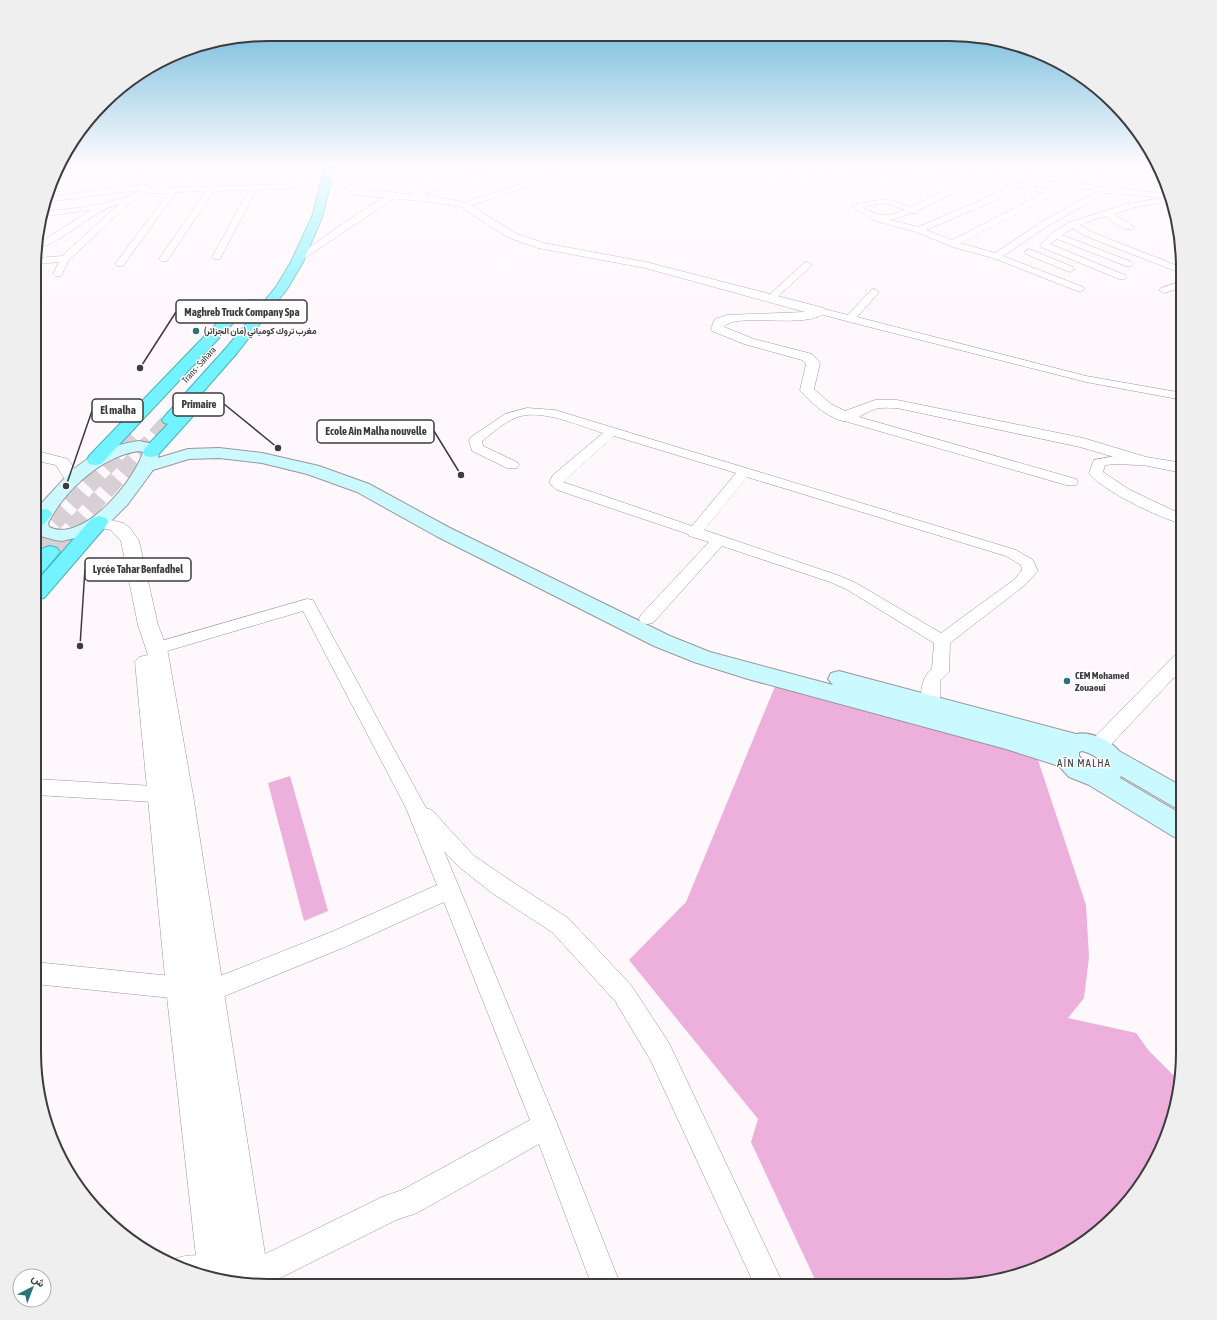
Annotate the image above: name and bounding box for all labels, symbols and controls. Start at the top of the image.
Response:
callout: Maghreb Truck Company Spa [176,300,307,323]
text: Maghreb Truck Company Spa [184,306,300,318]
marker: مغرب تروك كومباني (مان الجزائر) [191,326,201,336]
place label: مغرب تروك كومباني (مان الجزائر) [204,326,317,339]
street label: Trans - Sahara [180,345,218,385]
callout: Primaire [173,393,224,416]
text: Primaire [182,398,216,410]
callout: El malha [92,399,143,422]
text: El malha [100,404,136,416]
callout: Ecole Ain Malha nouvelle [317,420,434,443]
text: Ecole Ain Malha nouvelle [325,425,427,437]
callout: Lycée Tahar Benfadhel [85,558,191,581]
text: Lycée Tahar Benfadhel [93,563,184,575]
place label: CEM Mohamed Zouaoui [1075,670,1129,693]
marker: CEM Mohamed Zouaoui [1062,676,1072,686]
district label: AÏN MALHA [1057,757,1111,769]
north arrow [12,1268,52,1308]
text: ش [29,1272,48,1290]

